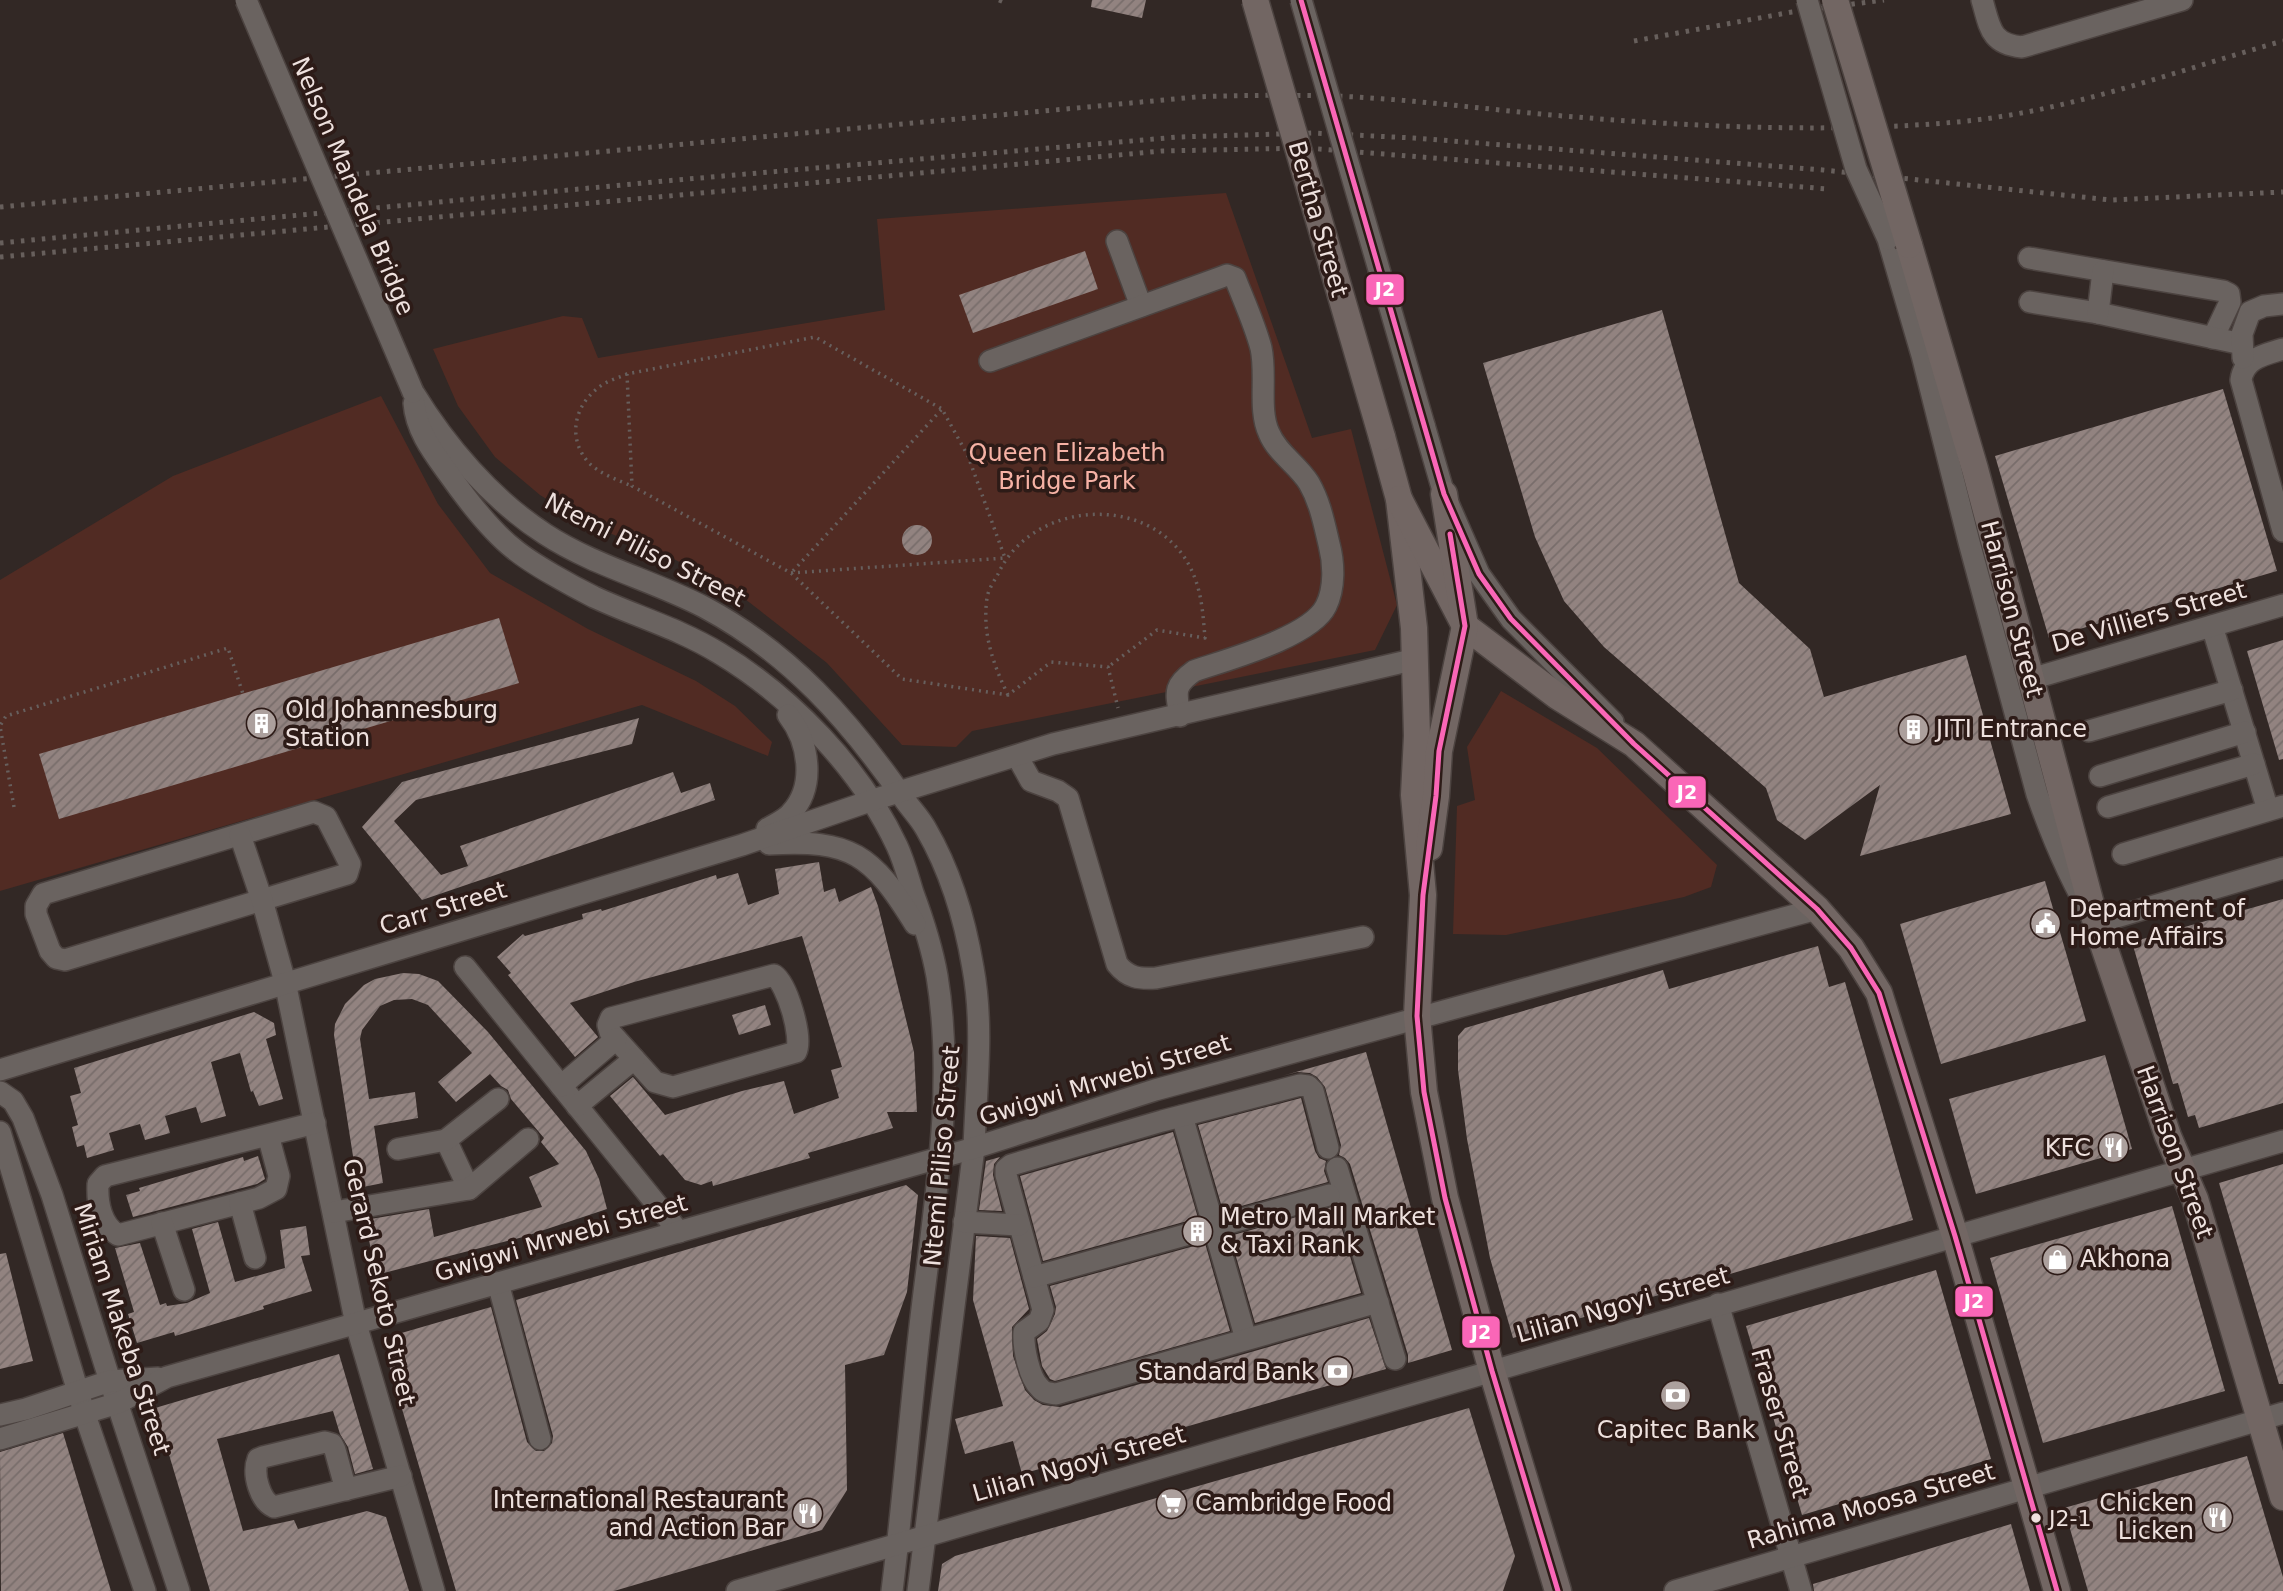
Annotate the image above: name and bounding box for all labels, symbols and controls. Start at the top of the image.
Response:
street label: Nelson Mandela Bridge [286,53,420,319]
street label: Bertha Street [1282,138,1354,300]
line badge: J2 [1365,273,1405,306]
text: J2 [1373,278,1395,300]
park label: Queen Elizabeth Bridge Park [969,439,1165,495]
street label: Ntemi Piliso Street [540,487,750,613]
street label: Harrison Street [1975,518,2049,700]
street label: De Villiers Street [2048,576,2250,658]
place label: Old Johannesburg Station [285,696,498,752]
building icon: Old Johannesburg Station [245,707,279,741]
building icon: JITI Entrance [1896,712,1930,746]
place label: JITI Entrance [1934,715,2087,743]
line badge: J2 [1667,775,1707,809]
text: J2 [1675,781,1697,803]
street label: Carr Street [376,875,510,941]
place label: Department of Home Affairs [2069,895,2246,951]
public building icon: Department of Home Affairs [2029,906,2063,940]
street label: Gwigwi Mrwebi Street [976,1028,1234,1132]
street label: Ntemi Piliso Street [918,1044,966,1268]
street label: Harrison Street [2131,1062,2219,1242]
restaurant icon: KFC [2097,1131,2131,1165]
place label: KFC [2045,1134,2091,1162]
street label: Gerard Sekoto Street [337,1156,421,1408]
street label: Gwigwi Mrwebi Street [431,1189,691,1287]
street label: Miriam Makeba Street [68,1199,176,1459]
place label: Metro Mall Market & Taxi Rank [1220,1203,1435,1259]
building icon: Metro Mall Market & Taxi Rank [1180,1214,1214,1248]
shop icon: Akhona [2040,1242,2074,1276]
place label: Akhona [2080,1245,2170,1273]
street label: Lilian Ngoyi Street [1513,1261,1733,1349]
line badge: J2 [1954,1285,1994,1318]
text: J2 [1962,1290,1984,1312]
line badge: J2 [1461,1315,1501,1349]
text: J2 [1469,1321,1491,1343]
street label: Fraser Street [1745,1345,1815,1501]
bank icon: Standard Bank [1321,1355,1355,1389]
place label: Standard Bank [1138,1358,1315,1386]
bank icon: Capitec Bank [1659,1379,1693,1413]
place label: Capitec Bank [1597,1416,1755,1444]
street label: Lilian Ngoyi Street [969,1420,1189,1508]
street label: Rahima Moosa Street [1744,1457,1998,1555]
place label: International Restaurant and Action Bar [493,1486,785,1542]
supermarket icon: Cambridge Food [1155,1486,1189,1520]
place label: Cambridge Food [1195,1489,1392,1517]
place label: Chicken Licken [2099,1489,2194,1545]
restaurant icon: International Restaurant and Action Bar [791,1497,825,1531]
restaurant icon: Chicken Licken [2200,1500,2234,1534]
place label: J2-1 [2047,1506,2091,1531]
marker: J2-1 [2029,1511,2043,1525]

